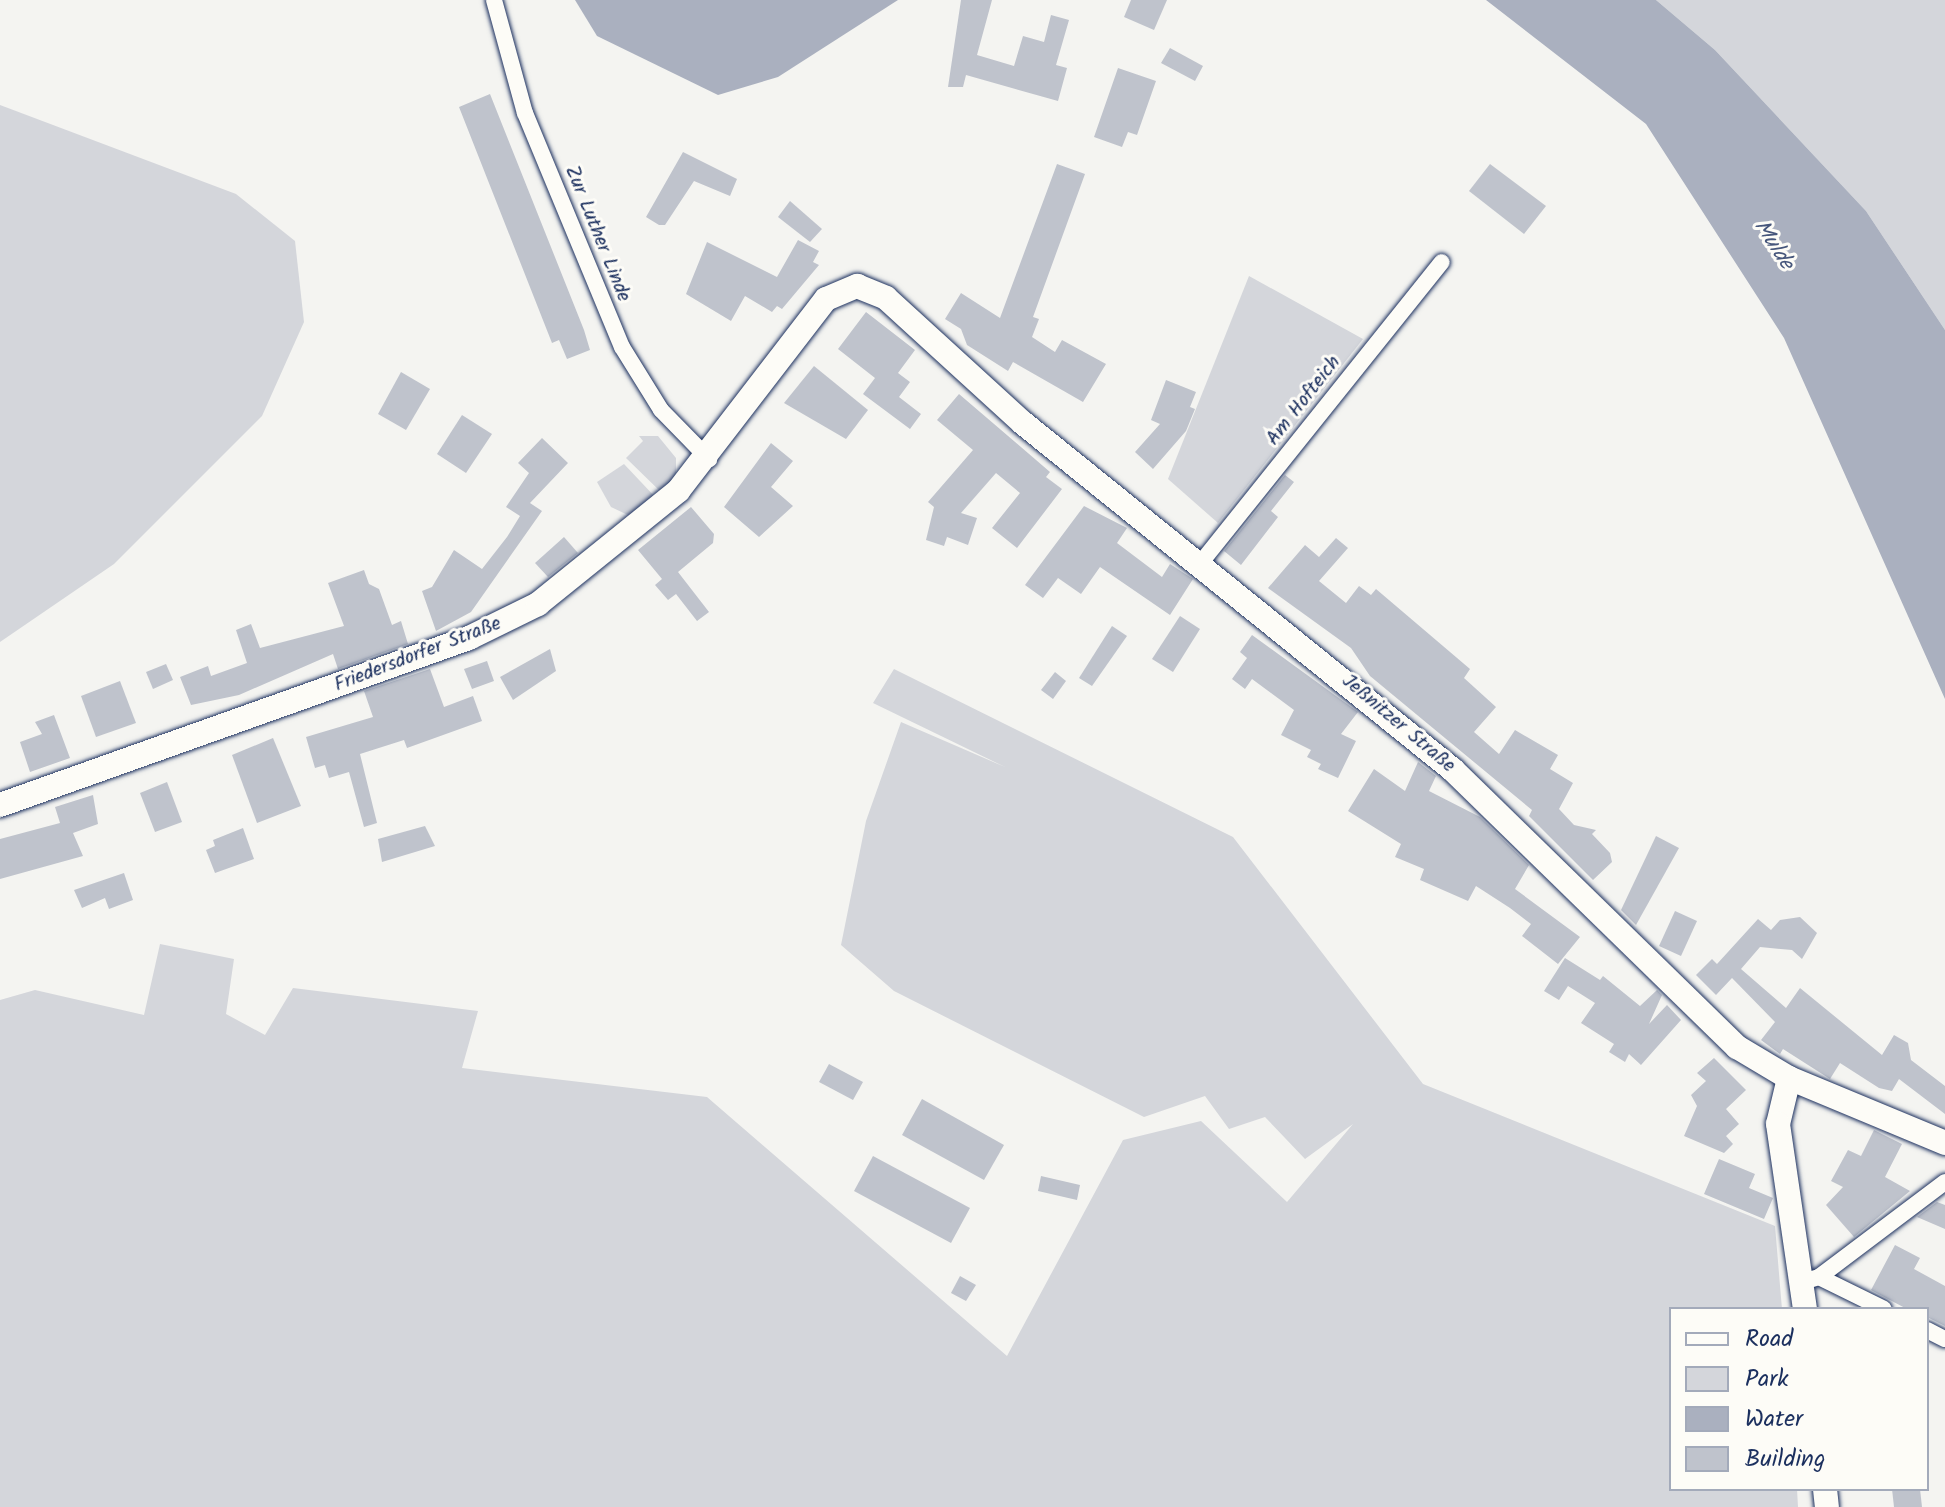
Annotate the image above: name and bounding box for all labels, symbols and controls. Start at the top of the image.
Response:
street label: Zur Luther Linde [559,162,635,306]
water label: Mulde [1747,215,1799,275]
street label: Am Hofteich [1262,351,1346,451]
street label: Friedersdorfer Straße [331,612,505,698]
street label: Jeßnitzer Straße [1336,670,1460,778]
legend [1669,1307,1929,1491]
text: Road [1745,1320,1793,1359]
text: Park [1745,1360,1789,1399]
text: Water [1745,1400,1803,1439]
text: Building [1745,1440,1825,1479]

